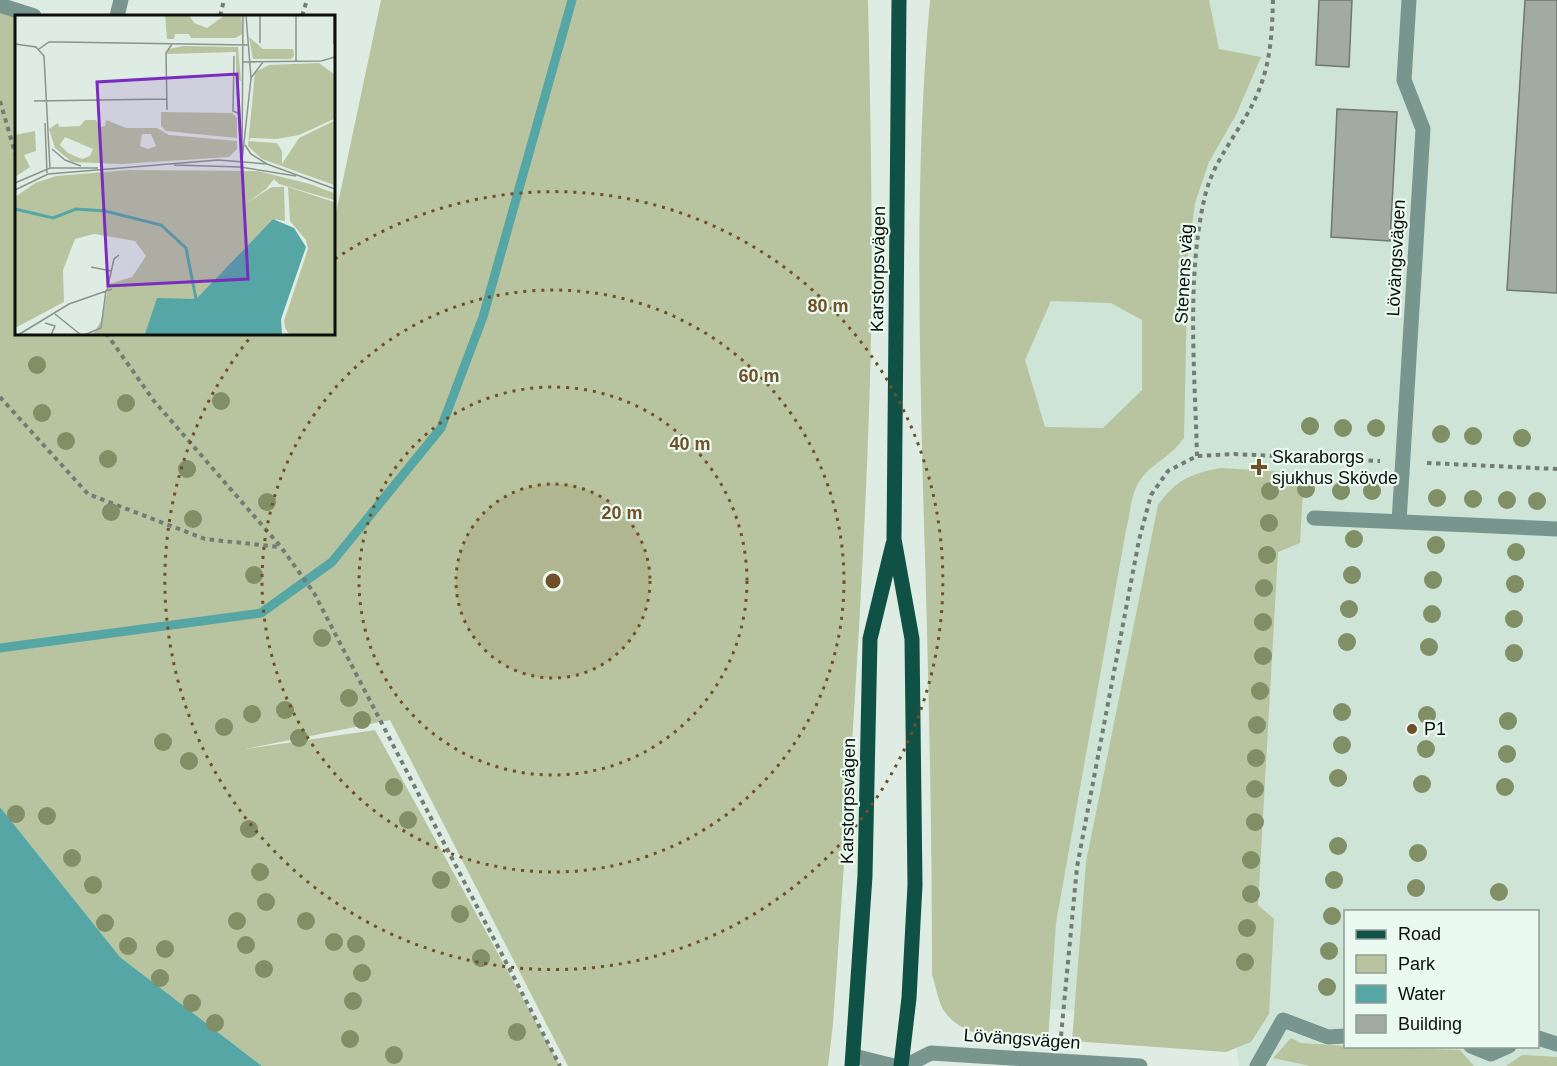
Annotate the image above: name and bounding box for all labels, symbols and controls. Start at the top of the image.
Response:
inset map [15,15,334,334]
street label: Lövängsvägen [1383,199,1409,317]
street label: Karstorpsvägen [867,206,889,332]
street label: Stenens väg [1171,224,1197,324]
text: 80 m [807,296,849,316]
text: 60 m [738,366,780,386]
text: 40 m [669,434,711,454]
place label: Skaraborgs sjukhus Skövde [1272,447,1398,488]
marker: Skaraborgs sjukhus Skövde [1250,458,1268,476]
text: 20 m [601,503,643,523]
centre of rings [543,571,563,591]
place label: P1 [1424,719,1446,739]
marker: P1 [1405,722,1419,736]
street label: Karstorpsvägen [837,738,859,864]
legend [1344,910,1539,1048]
text: Road [1398,924,1441,944]
text: Park [1398,954,1436,974]
text: Water [1398,984,1445,1004]
text: Building [1398,1014,1462,1034]
street label: Lövängsvägen [963,1025,1081,1053]

